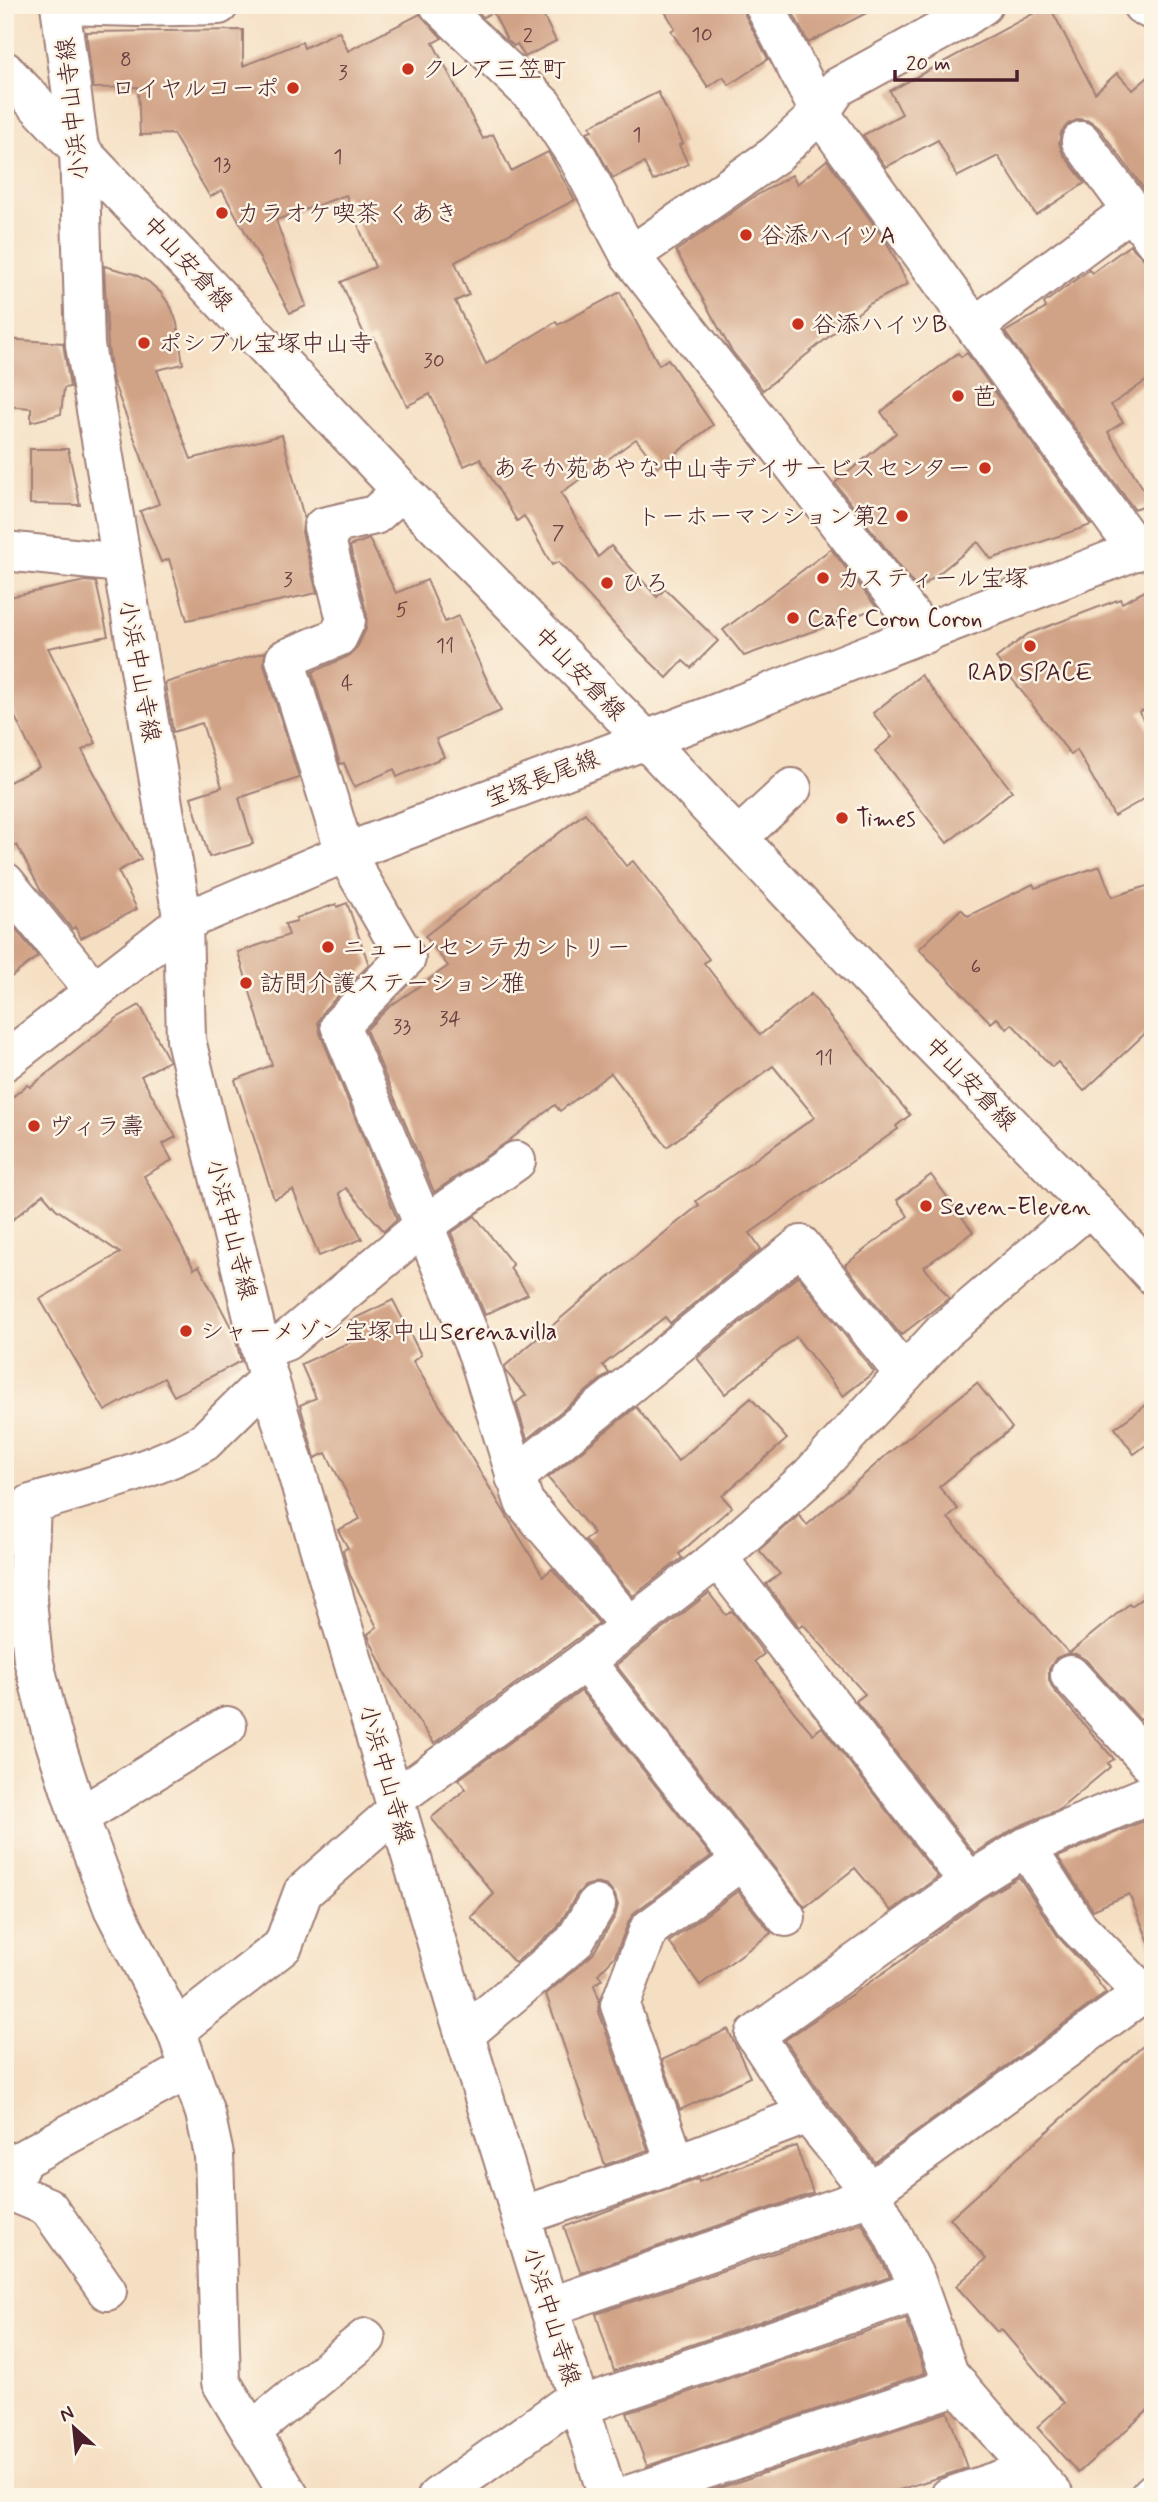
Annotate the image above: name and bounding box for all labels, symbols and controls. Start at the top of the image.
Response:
house number: 10 [691,21,713,49]
house number: 2 [523,22,533,50]
street label: 小浜中山寺線 [51,36,96,182]
scale bar [895,38,1018,82]
house number: 8 [120,46,132,74]
text: 20 m [906,50,951,78]
place label: クレア三笠町 [422,55,566,86]
house number: 3 [338,59,348,87]
marker: クレア三笠町 [400,61,416,77]
place label: ロイヤルコーポ [111,74,279,105]
marker: ロイヤルコーポ [285,80,301,96]
house number: 1 [632,121,642,149]
house number: 1 [333,143,343,171]
house number: 13 [213,151,231,179]
place label: カラオケ喫茶 くあき [236,199,458,230]
marker: カラオケ喫茶 くあき [214,205,230,221]
street label: 中山安倉線 [135,210,239,318]
place label: 谷添ハイツA [760,221,896,252]
marker: 谷添ハイツA [738,227,754,243]
place label: 谷添ハイツB [812,310,947,341]
marker: 谷添ハイツB [790,316,806,332]
place label: ポシブル宝塚中山寺 [158,329,373,360]
marker: ポシブル宝塚中山寺 [136,335,152,351]
house number: 30 [423,347,445,375]
place label: 芭 [972,382,996,413]
marker: 芭 [950,388,966,404]
place label: あそか苑あやな中山寺デイサービスセンター [493,454,971,485]
marker: あそか苑あやな中山寺デイサービスセンター [977,460,993,476]
place label: トーホーマンション第2 [637,502,888,533]
marker: トーホーマンション第2 [894,508,910,524]
house number: 7 [552,519,565,547]
place label: カスティール宝塚 [837,564,1029,595]
house number: 3 [283,566,293,594]
place label: ひろ [621,569,669,600]
marker: カスティール宝塚 [815,570,831,586]
marker: ひろ [599,575,615,591]
house number: 5 [396,596,408,624]
street label: 小浜中山寺線 [111,598,166,745]
place label: Cafe Coron Coron [807,604,983,635]
marker: Cafe Coron Coron [785,610,801,626]
street label: 中山安倉線 [526,620,632,728]
house number: 11 [436,632,454,660]
marker: RAD SPACE [1022,638,1038,654]
place label: RAD SPACE [968,658,1092,689]
house number: 4 [341,670,353,698]
street label: 宝塚長尾線 [481,743,604,815]
place label: Times [856,804,916,835]
marker: Times [834,810,850,826]
place label: ニューレセンテカントリー [342,933,630,964]
marker: ニューレセンテカントリー [320,939,336,955]
house number: 6 [971,953,981,981]
place label: 訪問介護ステーション雅 [260,969,525,1000]
marker: 訪問介護ステーション雅 [238,975,254,991]
house number: 34 [439,1005,461,1033]
house number: 33 [393,1013,411,1041]
street label: 中山安倉線 [917,1030,1023,1138]
house number: 11 [815,1044,833,1072]
place label: ヴィラ壽 [48,1112,144,1143]
marker: ヴィラ壽 [26,1118,42,1134]
street label: 小浜中山寺線 [198,1156,263,1303]
place label: Seven-Eleven [940,1192,1091,1223]
marker: Seven-Eleven [918,1198,934,1214]
place label: シャーメゾン宝塚中山Serenavilla [200,1317,557,1348]
marker: シャーメゾン宝塚中山Serenavilla [178,1323,194,1339]
street label: 小浜中山寺線 [351,1701,420,1848]
street label: 小浜中山寺線 [515,2243,586,2390]
north arrow [38,2394,108,2464]
text: N [56,2400,78,2428]

